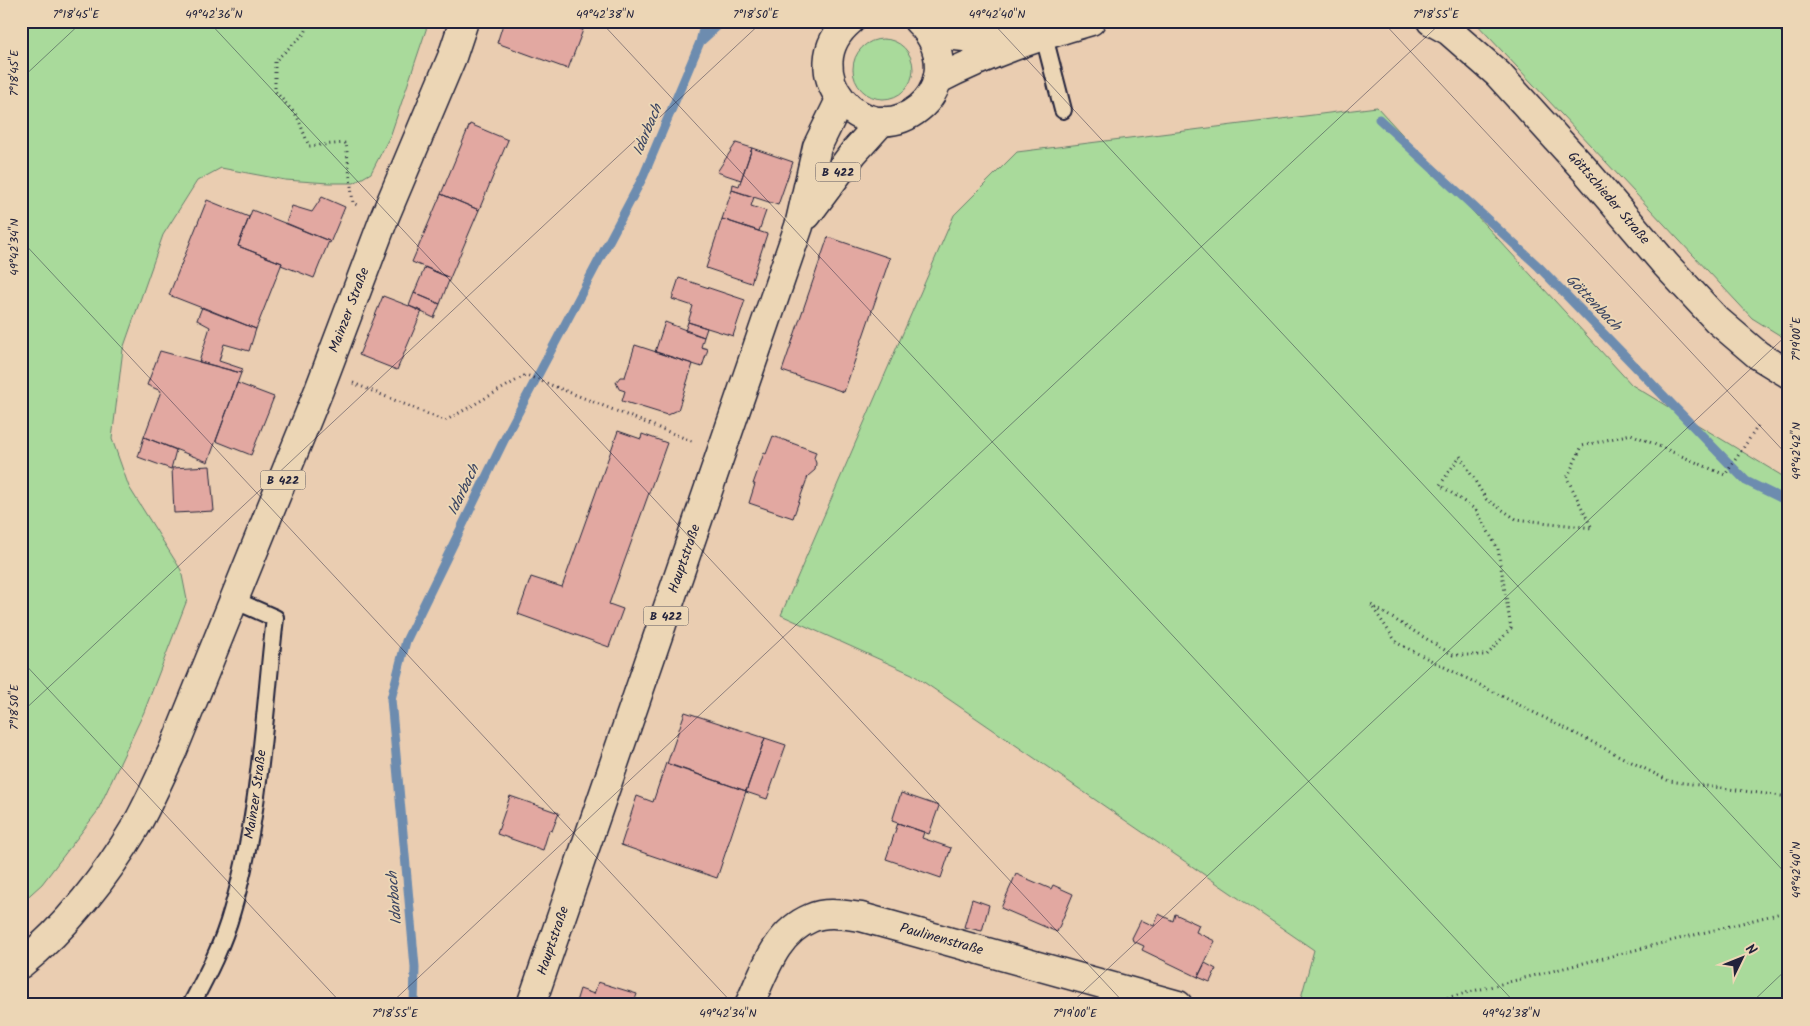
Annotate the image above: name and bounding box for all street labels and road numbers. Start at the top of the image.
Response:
street label: Göttschieder Straße [1562,146,1656,250]
road number: B 422 [816,162,860,182]
street label: Mainzer Straße [323,264,376,356]
road number: B 422 [260,470,306,490]
street label: Hauptstraße [662,520,707,596]
road number: B 422 [644,606,688,626]
street label: Mainzer Straße [238,748,273,841]
street label: Hauptstraße [531,902,575,978]
street label: Paulinenstraße [897,917,987,962]

